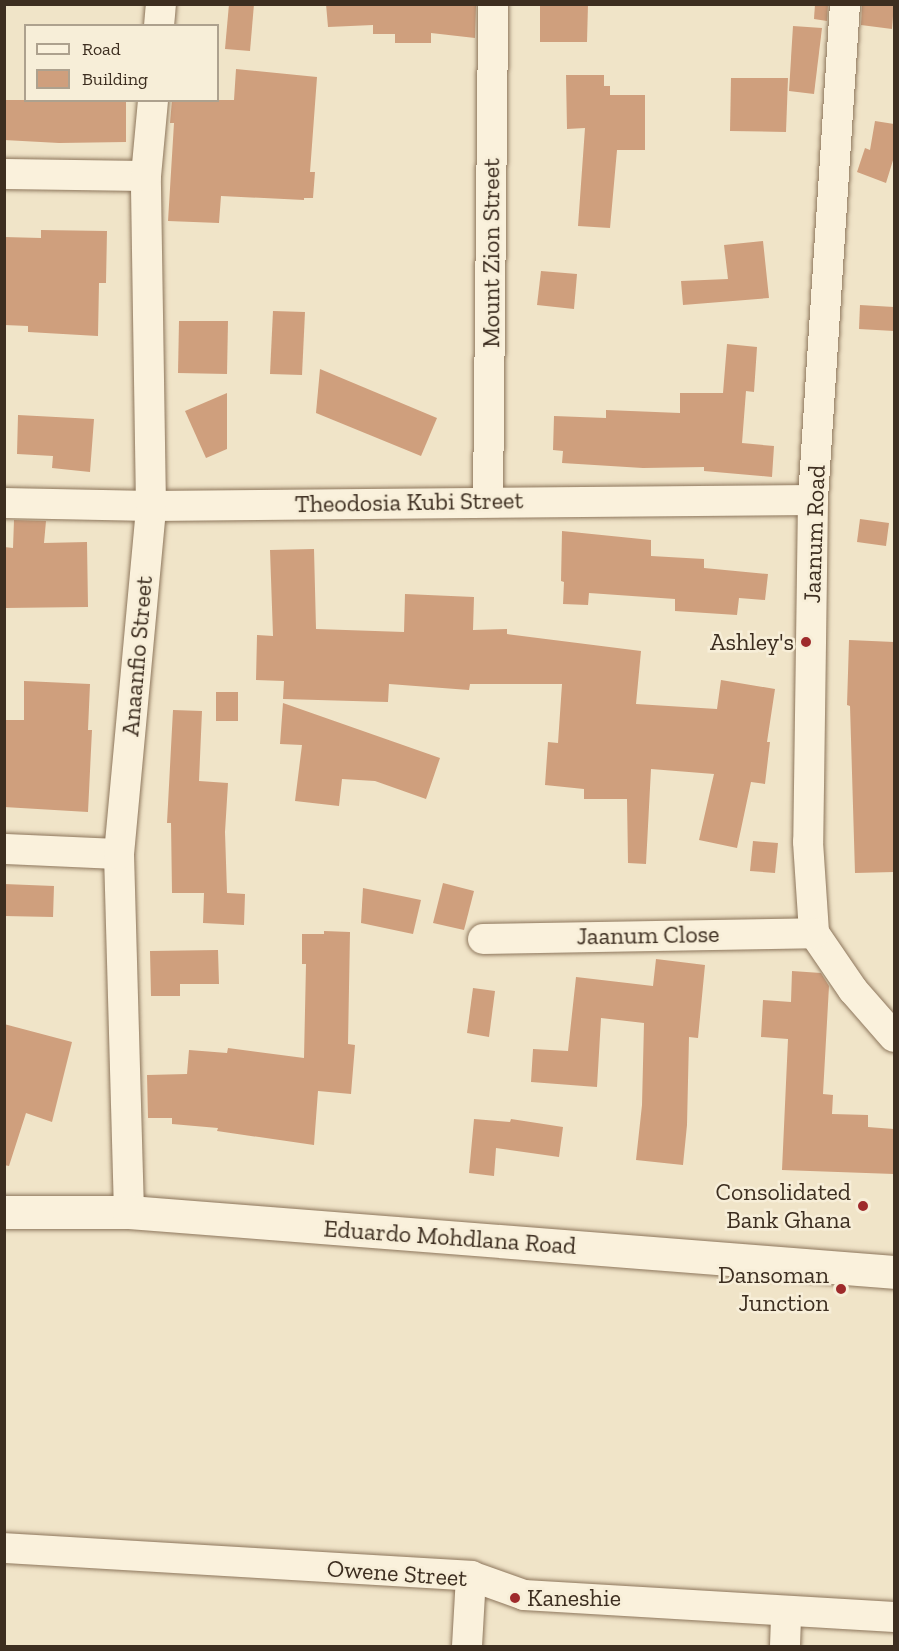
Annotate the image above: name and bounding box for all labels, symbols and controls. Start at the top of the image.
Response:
legend [24,24,219,102]
text: Road [82,38,121,60]
text: Building [82,68,148,90]
street label: Mount Zion Street [477,158,505,348]
street label: Jaanum Road [797,464,831,604]
street label: Theodosia Kubi Street [294,486,524,518]
street label: Anaanfio Street [116,575,158,737]
place label: Ashley's [710,628,794,656]
marker: Ashley's [799,635,813,649]
street label: Jaanum Close [576,919,720,951]
place label: Consolidated Bank Ghana [715,1178,851,1234]
marker: Consolidated Bank Ghana [856,1199,870,1213]
street label: Eduardo Mohdlana Road [323,1214,577,1260]
place label: Dansoman Junction [718,1261,829,1317]
marker: Dansoman Junction [834,1282,848,1296]
street label: Owene Street [326,1554,468,1592]
place label: Kaneshie [527,1584,621,1612]
marker: Kaneshie [508,1591,522,1605]

